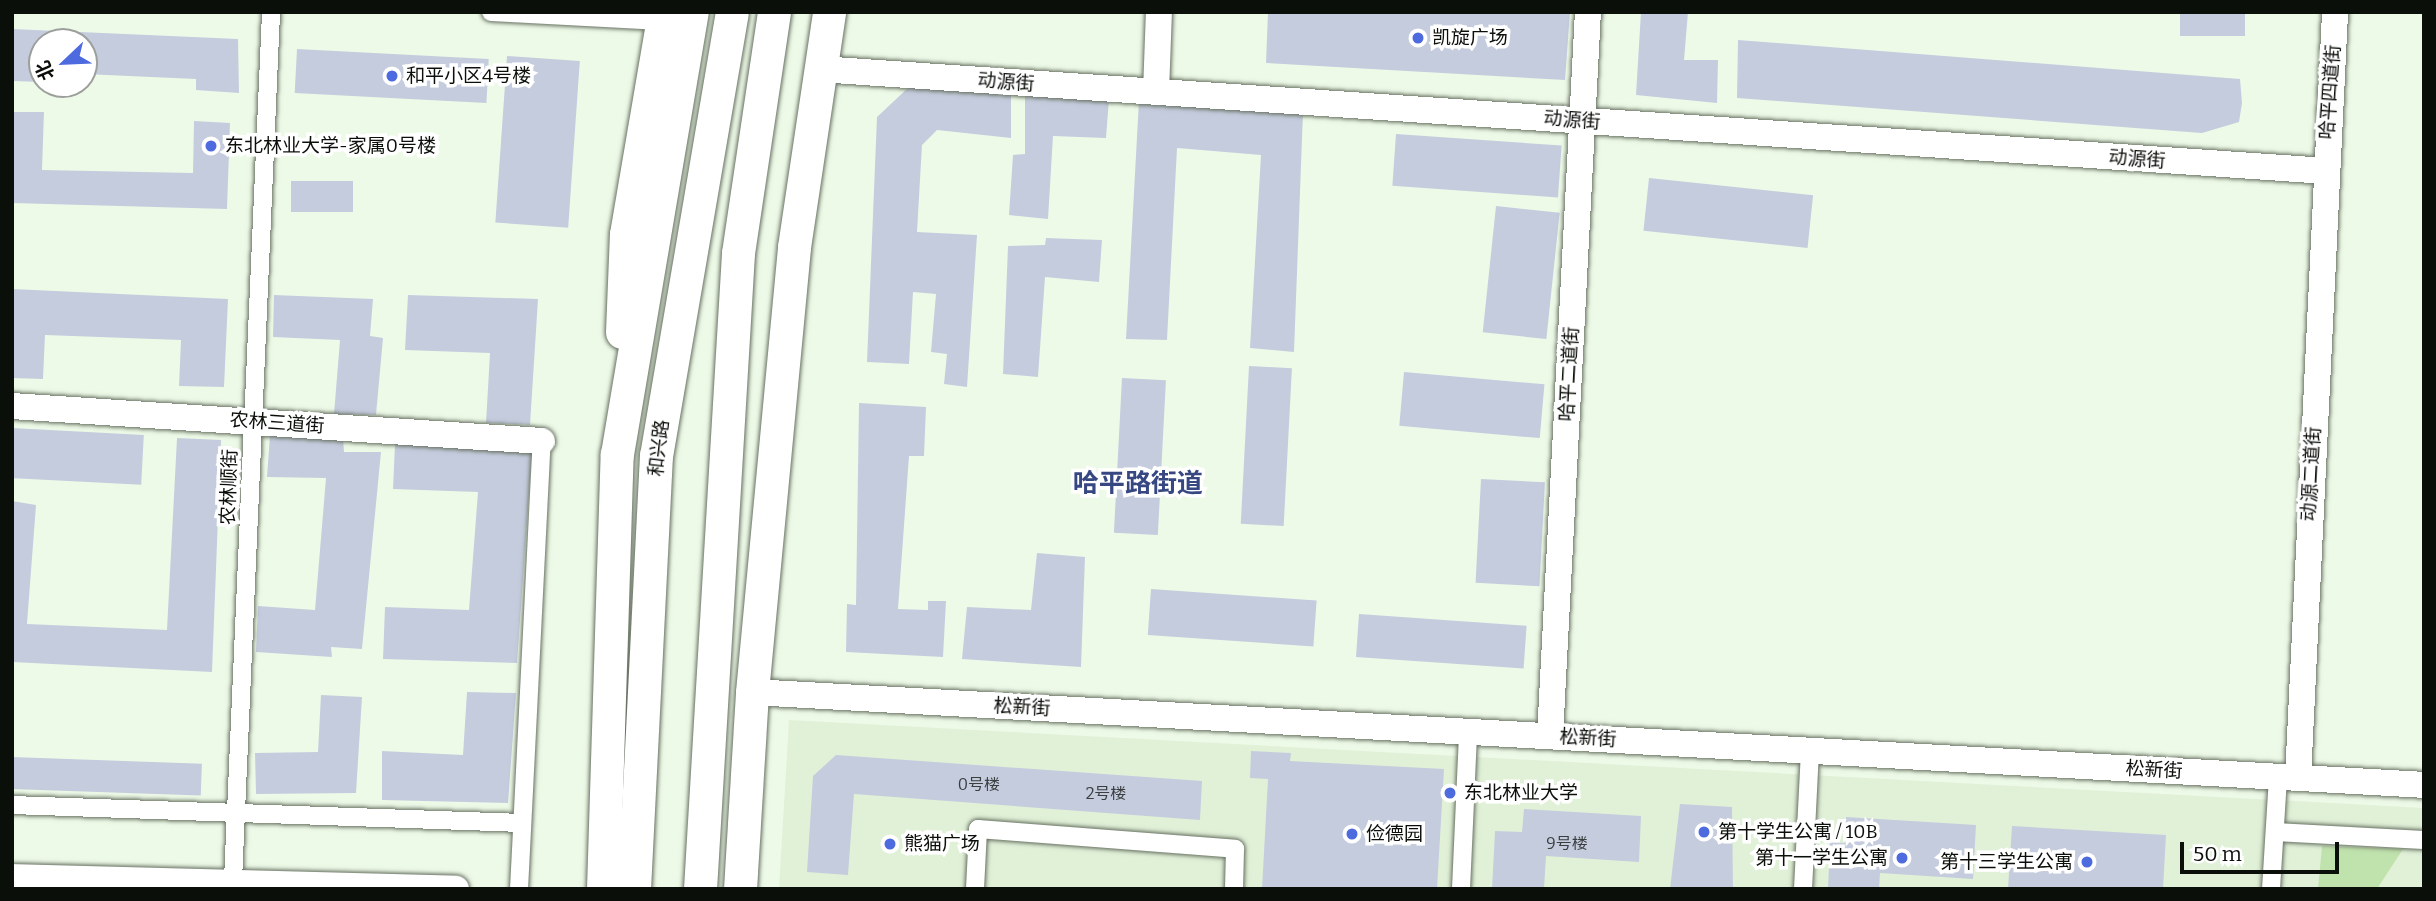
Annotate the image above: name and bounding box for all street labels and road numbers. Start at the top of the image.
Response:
street label: 哈平四道街 [2315,44,2345,140]
street label: 动源街 [977,69,1035,95]
street label: 动源街 [1543,107,1601,133]
street label: 动源街 [2108,146,2166,172]
street label: 哈平二道街 [1555,326,1583,422]
street label: 农林三道街 [229,408,325,438]
street label: 和兴路 [644,418,674,478]
street label: 动源二道街 [2297,426,2325,522]
street label: 农林顺街 [216,449,242,525]
street label: 松新街 [993,694,1051,720]
street label: 松新街 [1559,725,1617,751]
street label: 松新街 [2125,757,2183,783]

